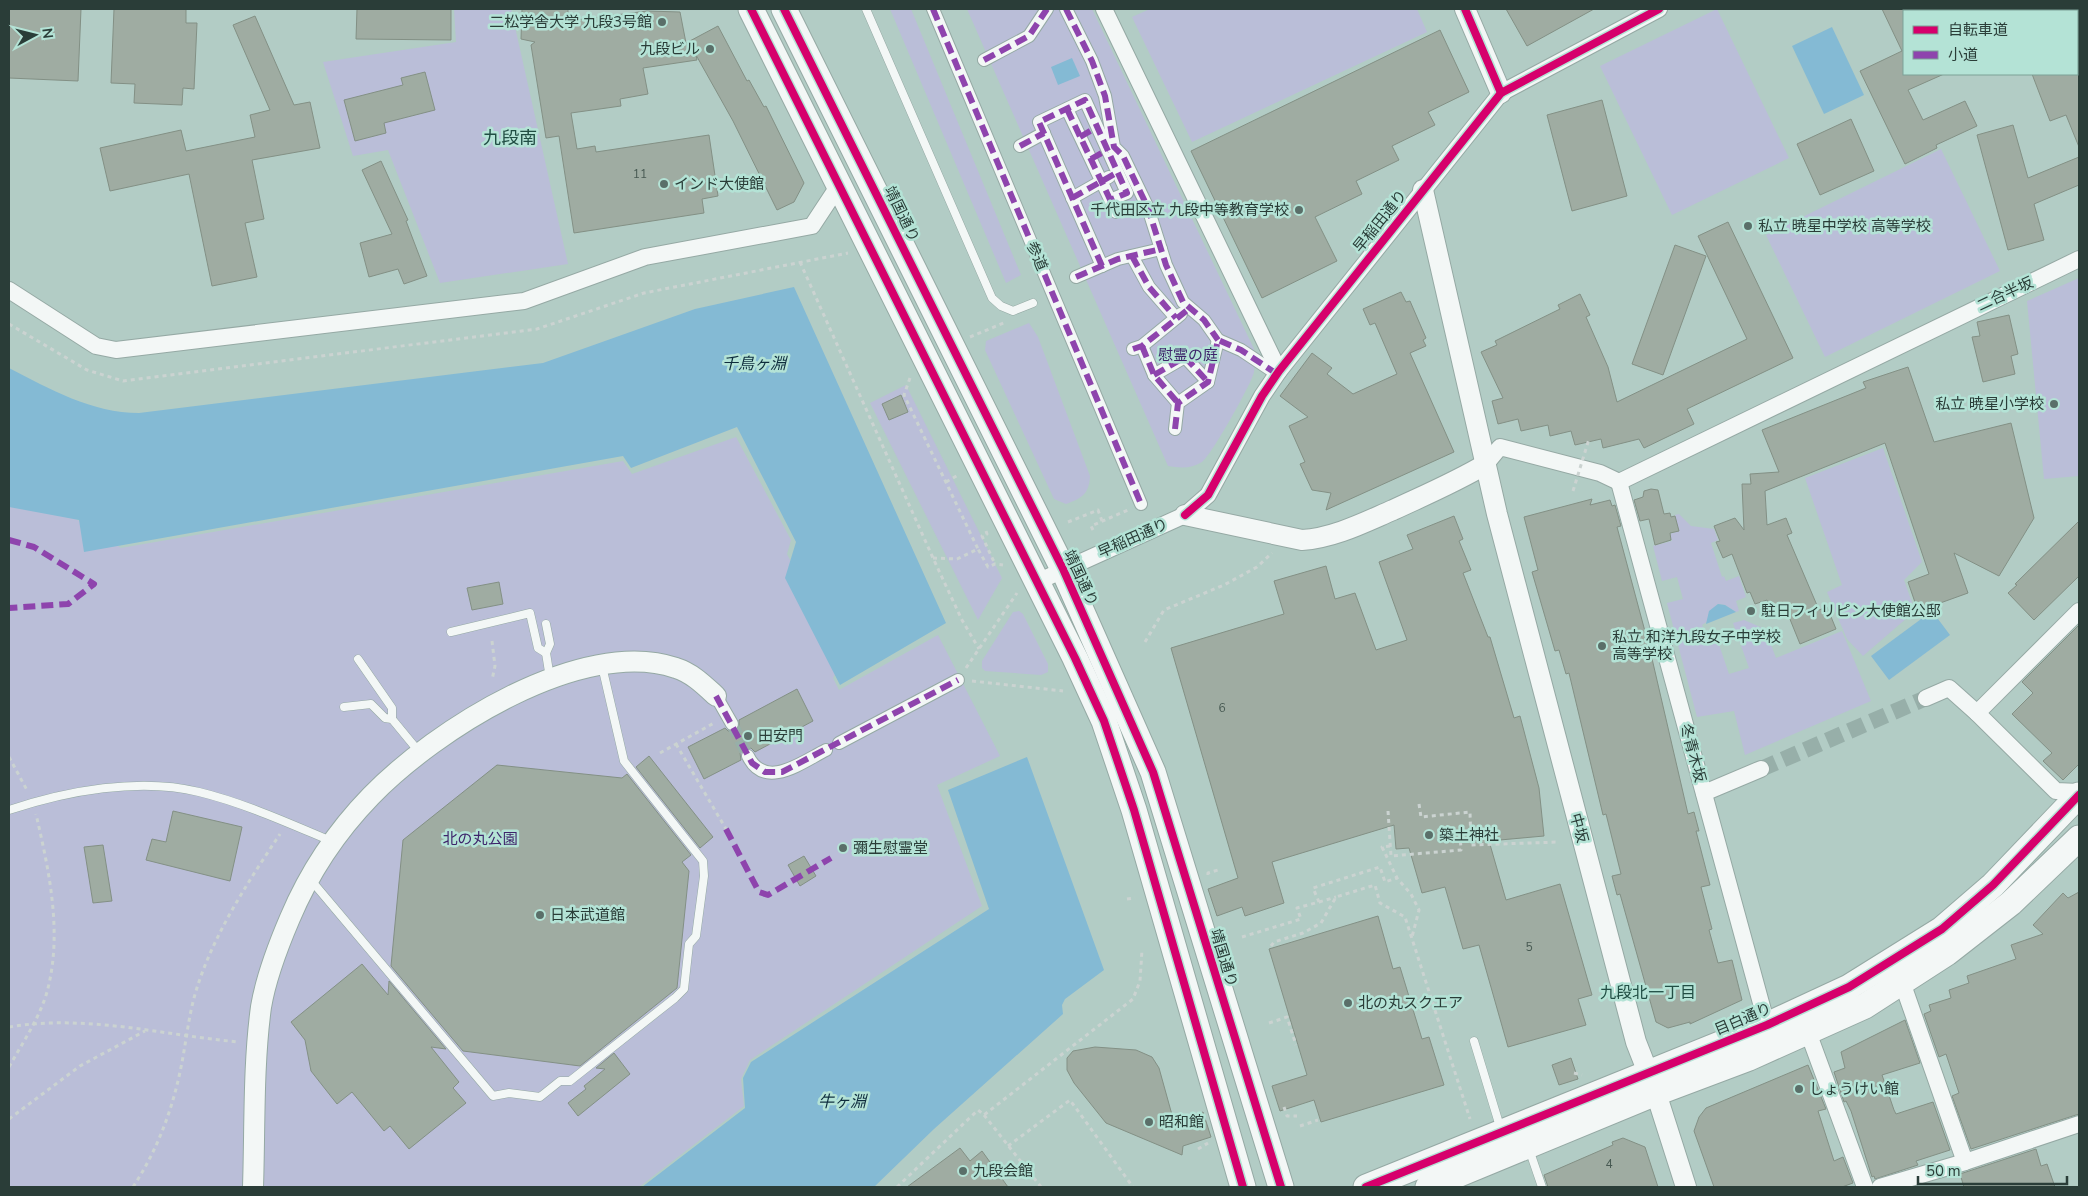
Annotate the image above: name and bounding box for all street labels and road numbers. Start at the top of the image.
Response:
street label: 靖国通り [880,183,924,245]
street label: 早稲田通り [1349,186,1411,256]
street label: 参道 [1022,238,1052,274]
street label: 二合半坂 [1974,272,2036,316]
street label: 早稲田通り [1095,514,1171,562]
street label: 靖国通り [1059,547,1103,609]
street label: 冬青木坂 [1676,721,1710,785]
street label: 中坂 [1565,811,1593,845]
street label: 靖国通り [1206,926,1242,990]
street label: 目白通り [1711,998,1775,1040]

